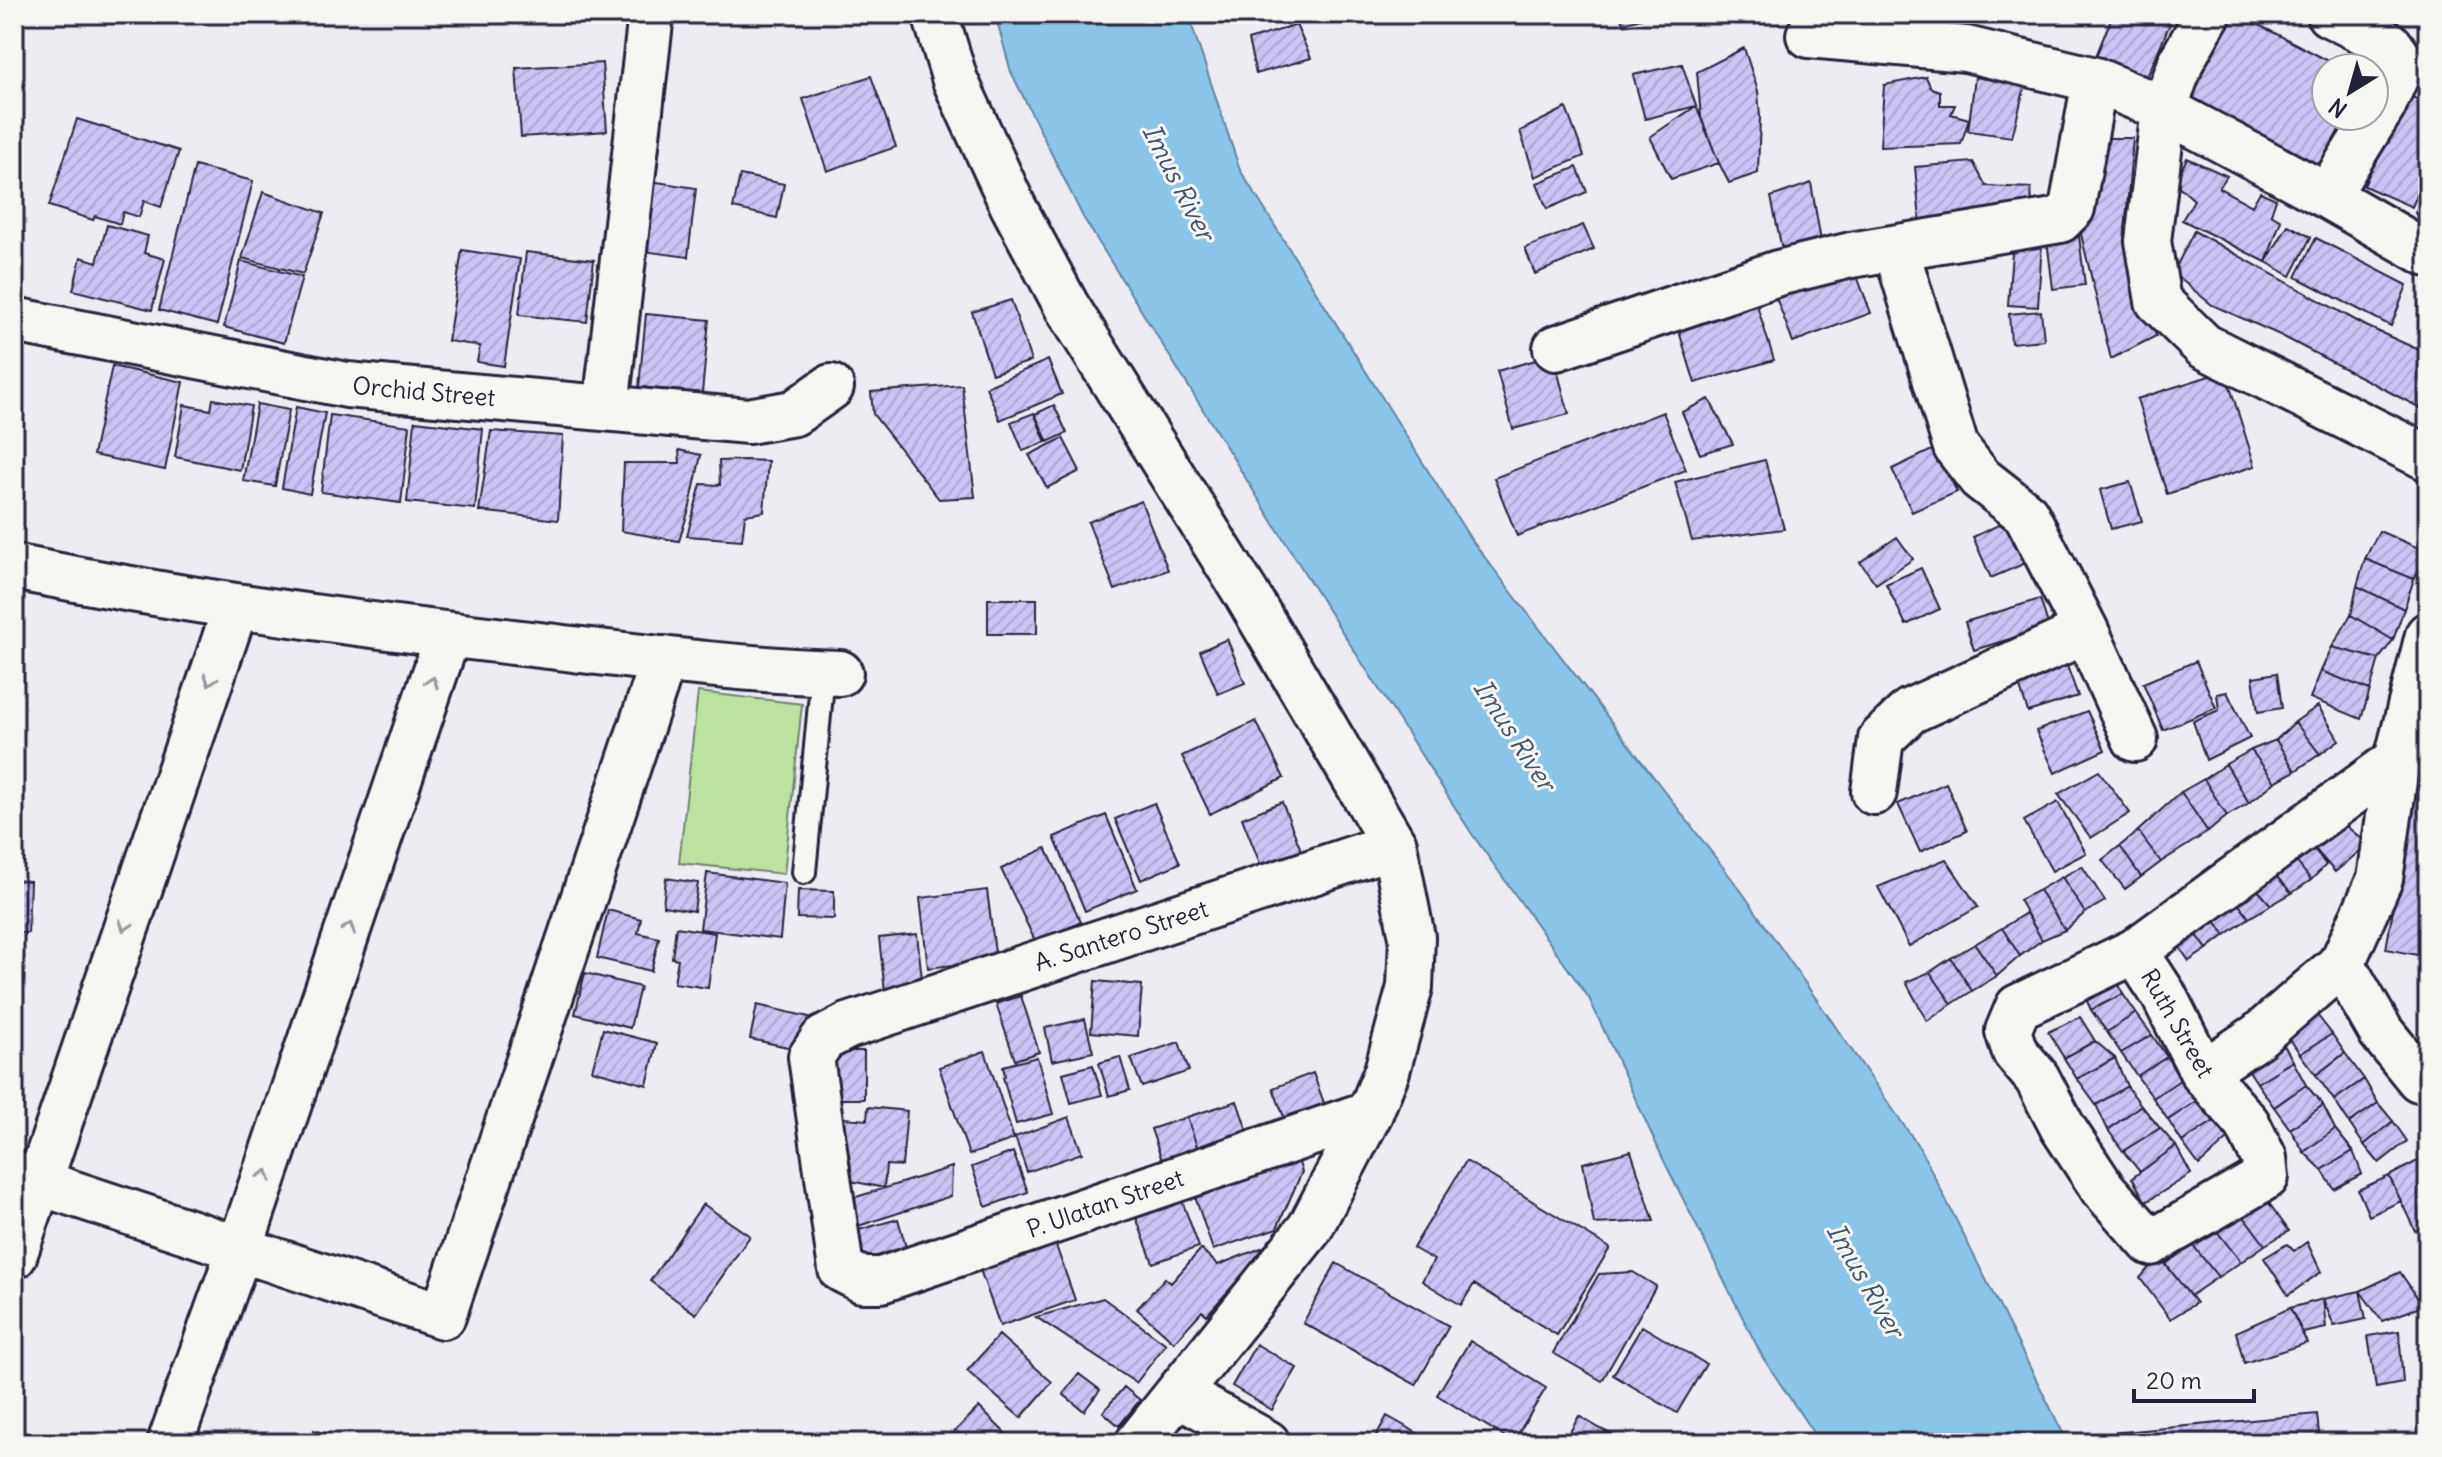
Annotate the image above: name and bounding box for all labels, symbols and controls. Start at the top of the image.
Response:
north arrow [2310,52,2390,132]
text: N [2323,92,2352,124]
water label: Imus River [1136,118,1224,249]
street label: Orchid Street [351,370,497,412]
one-way arrow [204,672,220,686]
water label: Imus River [1467,673,1565,800]
one-way arrow [423,676,439,690]
street label: A. Santero Street [1031,893,1211,977]
one-way arrow [119,918,135,932]
one-way arrow [339,922,355,936]
street label: Ruth Street [2135,963,2221,1083]
street label: P. Ulatan Street [1023,1162,1187,1244]
one-way arrow [256,1168,272,1182]
water label: Imus River [1820,1217,1914,1346]
scale bar [2134,1353,2254,1403]
text: 20 m [2146,1365,2202,1395]

